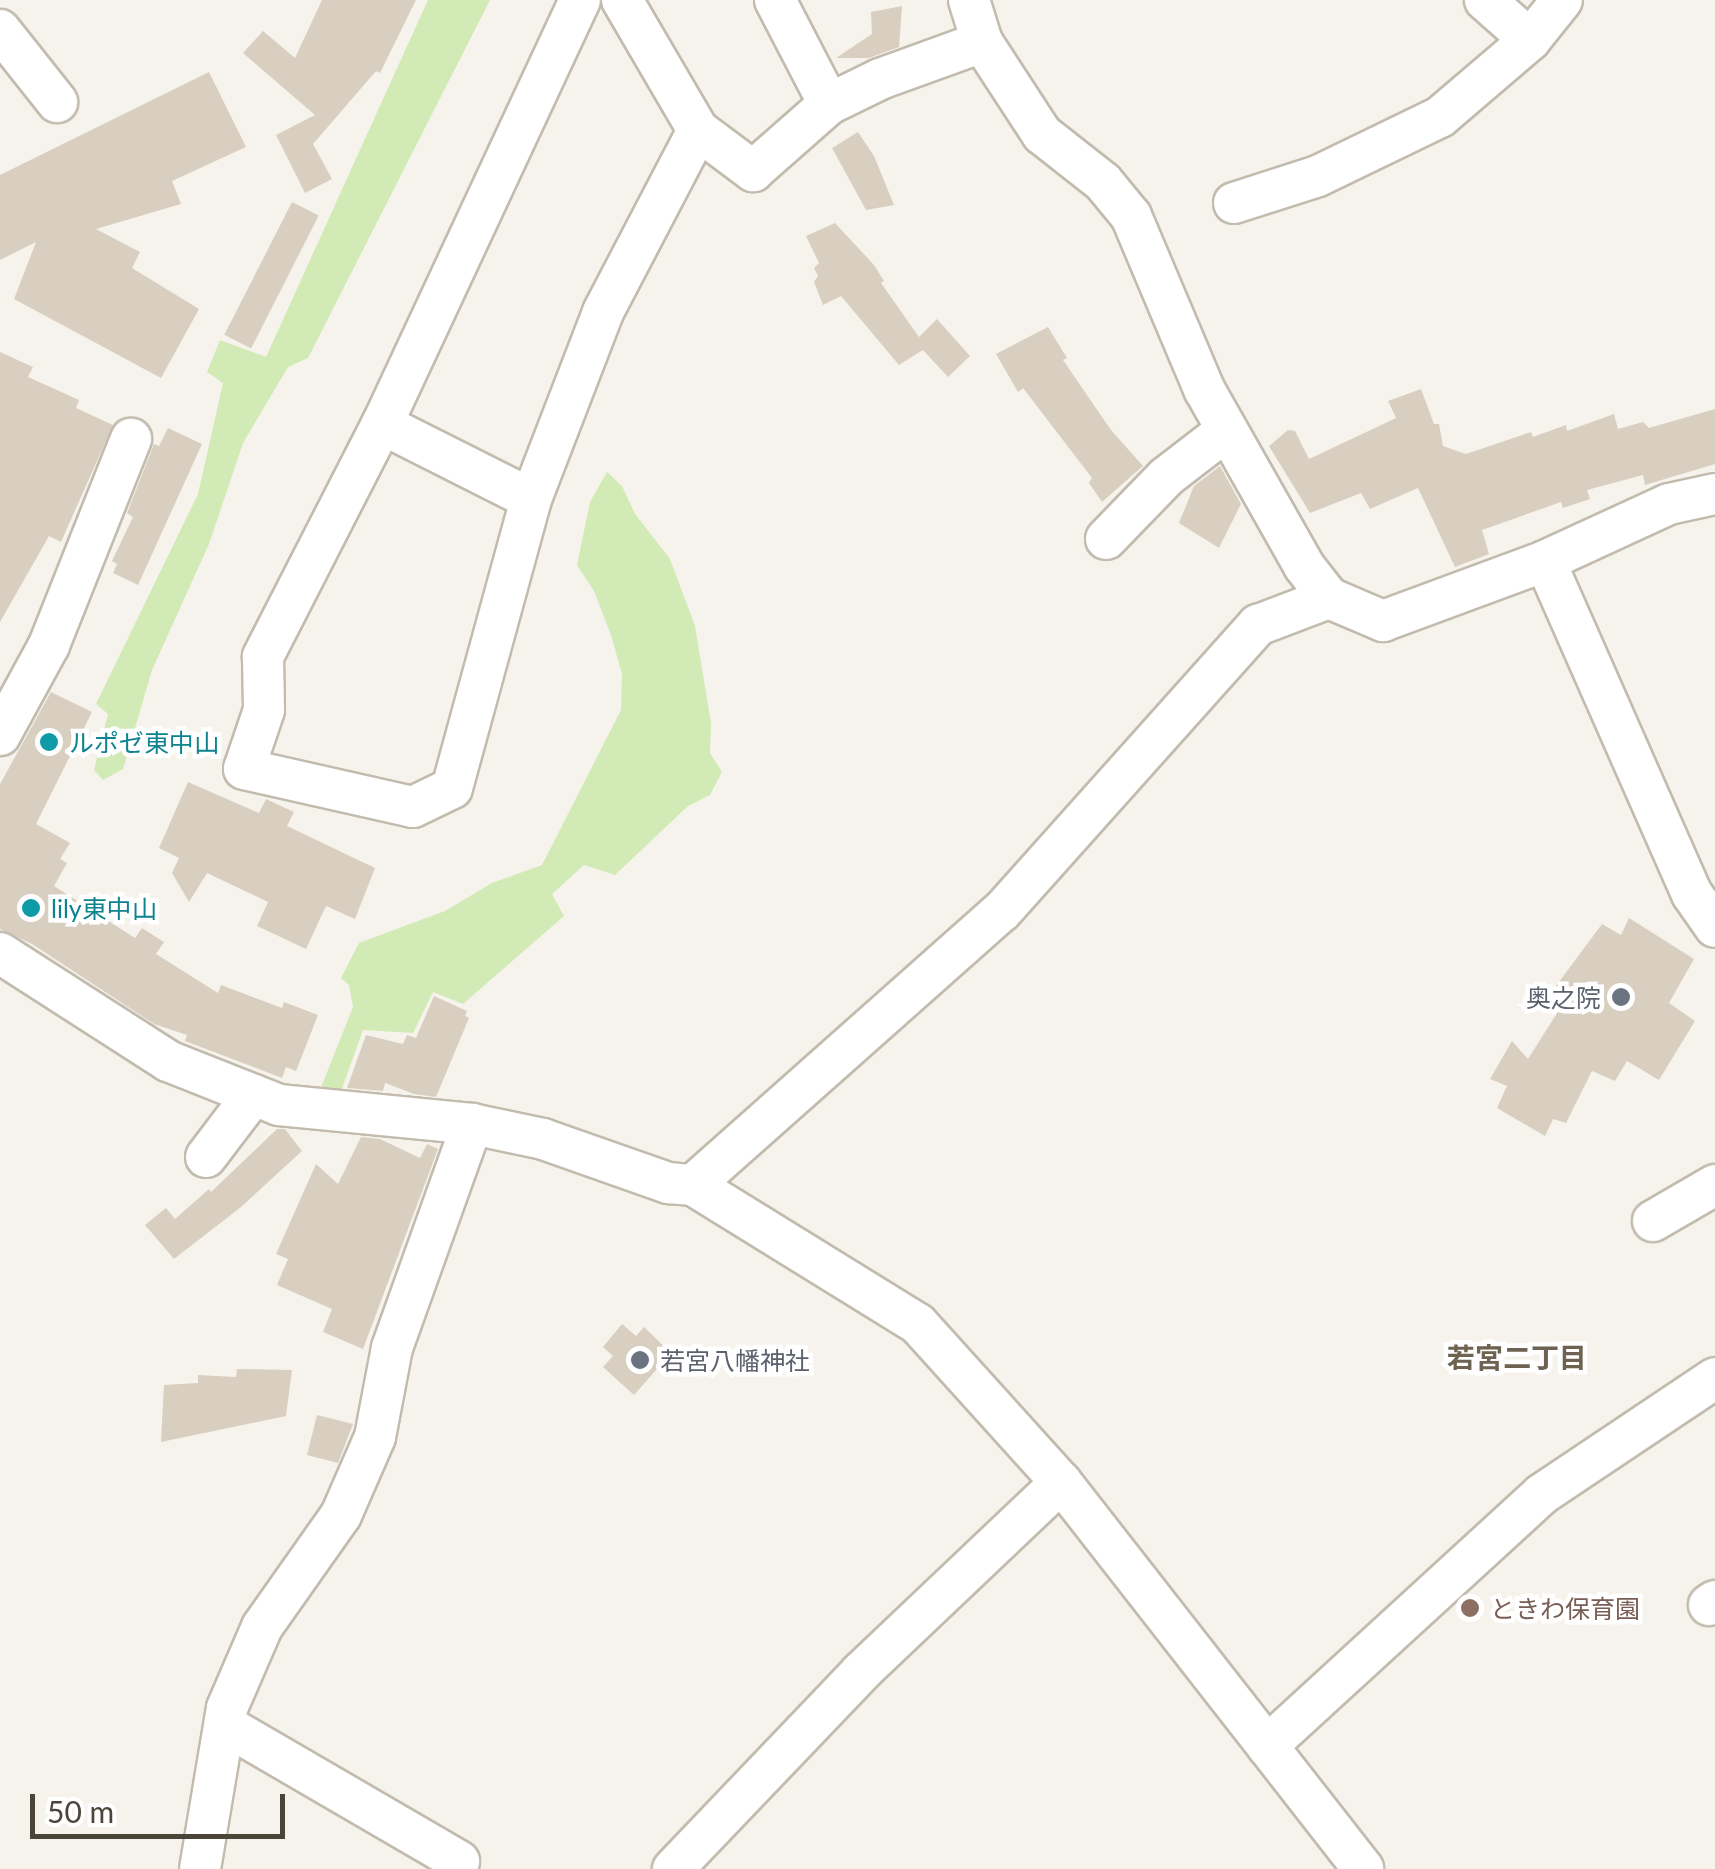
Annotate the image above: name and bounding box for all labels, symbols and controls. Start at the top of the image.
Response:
place label: ルポゼ東中山 [69,727,219,757]
marker: ルポゼ東中山 [38,731,60,753]
place label: lily東中山 [51,893,157,923]
marker: lily東中山 [20,897,42,919]
place label: 奥之院 [1526,982,1601,1012]
marker: 奥之院 [1610,986,1632,1008]
district label: 若宮二丁目 [1447,1340,1587,1374]
place label: 若宮八幡神社 [660,1345,810,1375]
marker: 若宮八幡神社 [629,1349,651,1371]
place label: ときわ保育園 [1490,1593,1640,1623]
marker: ときわ保育園 [1459,1597,1481,1619]
scale bar [35,1774,290,1836]
text: 50 m [47,1793,114,1829]

